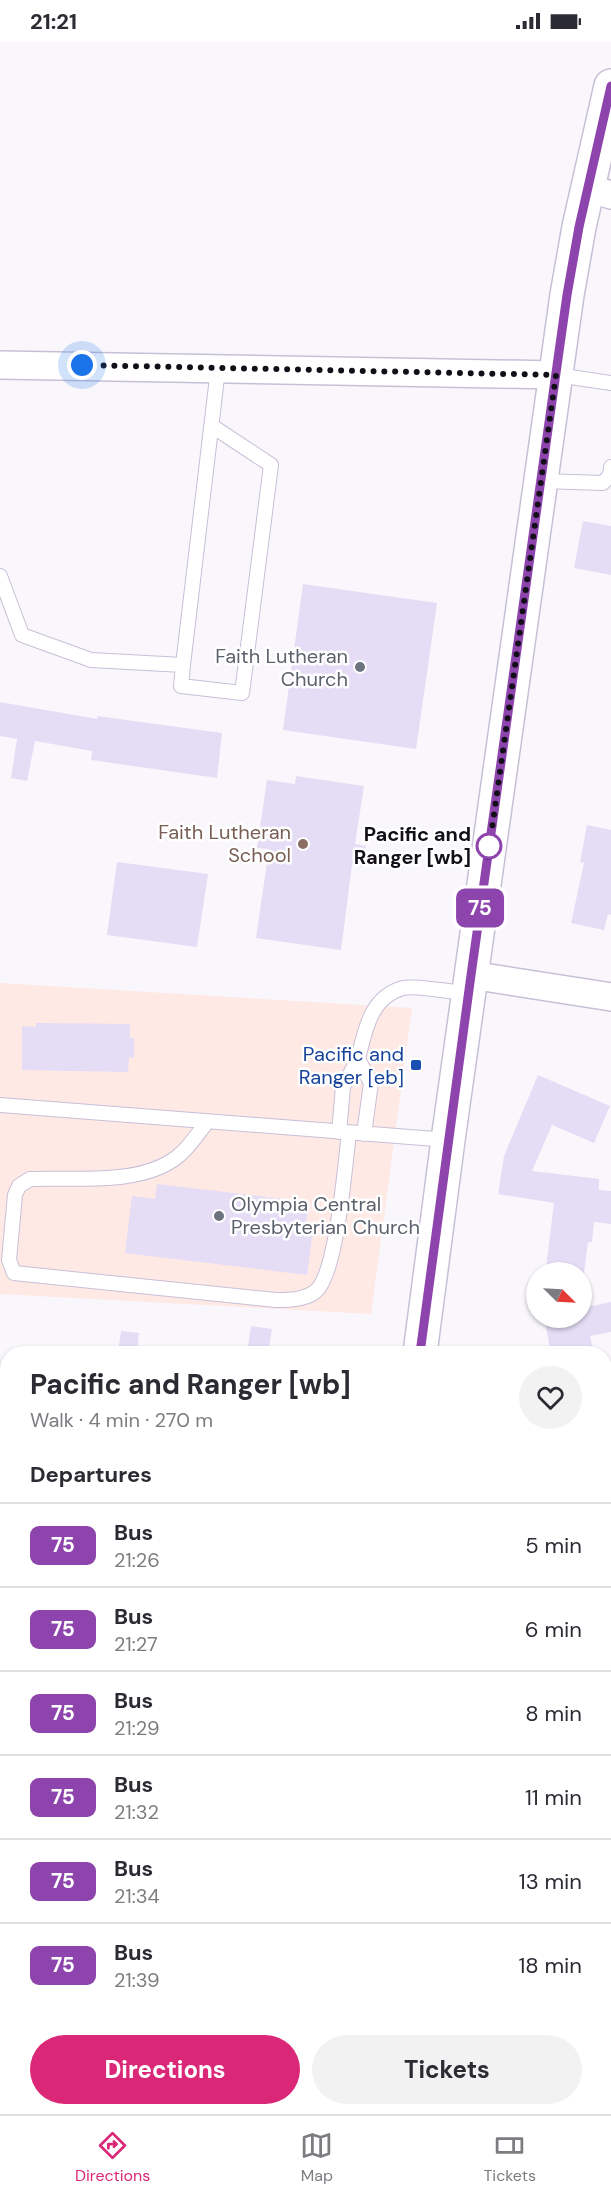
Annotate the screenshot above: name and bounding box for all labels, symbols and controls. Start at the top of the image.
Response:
text: 21:21 [30,7,77,36]
your location [67,350,97,380]
place label: Faith Lutheran Church [215,643,348,692]
marker: Faith Lutheran Church [353,660,367,674]
place label: Faith Lutheran School [158,819,291,868]
place label: Pacific and Ranger [wb] [354,821,471,870]
marker: Pacific and Ranger [wb] [476,833,502,859]
marker: Faith Lutheran School [296,837,310,851]
line badge: 75 [453,888,507,928]
text: 75 [468,894,492,922]
place label: Pacific and Ranger [eb] [299,1041,404,1090]
marker: Pacific and Ranger [eb] [409,1058,423,1072]
place label: Olympia Central Presbyterian Church [231,1191,420,1240]
marker: Olympia Central Presbyterian Church [212,1209,226,1223]
north arrow [526,1262,592,1328]
map controls [526,1262,592,1328]
text: Pacific and Ranger [wb] [30,1366,351,1403]
button: heart [519,1366,582,1429]
text: Walk · 4 min · 270 m [30,1407,213,1433]
text: Departures [30,1460,152,1489]
text: Bus [114,1518,153,1547]
text: 75 [51,1531,75,1559]
text: 5 min [525,1531,582,1560]
text: 21:26 [114,1547,160,1573]
text: Bus [114,1602,153,1631]
text: 75 [51,1615,75,1643]
text: 6 min [525,1615,582,1644]
text: 21:27 [114,1631,158,1657]
text: Bus [114,1686,153,1715]
text: 75 [51,1699,75,1727]
text: 8 min [525,1699,582,1728]
text: 21:29 [114,1715,160,1741]
text: Bus [114,1770,153,1799]
text: 75 [51,1783,75,1811]
text: 11 min [525,1783,582,1812]
text: 21:32 [114,1799,159,1825]
text: Bus [114,1854,153,1883]
text: 75 [51,1867,75,1895]
text: 13 min [519,1867,582,1896]
text: 21:34 [114,1883,160,1909]
text: Bus [114,1938,153,1967]
text: 75 [51,1951,75,1979]
text: 18 min [518,1951,582,1980]
text: 21:39 [114,1967,160,1993]
button: Directions [30,2035,300,2104]
button: Tickets [312,2035,582,2104]
tab: Directions [75,2129,150,2186]
tab: Map [300,2129,333,2186]
tab: Tickets [483,2129,536,2186]

